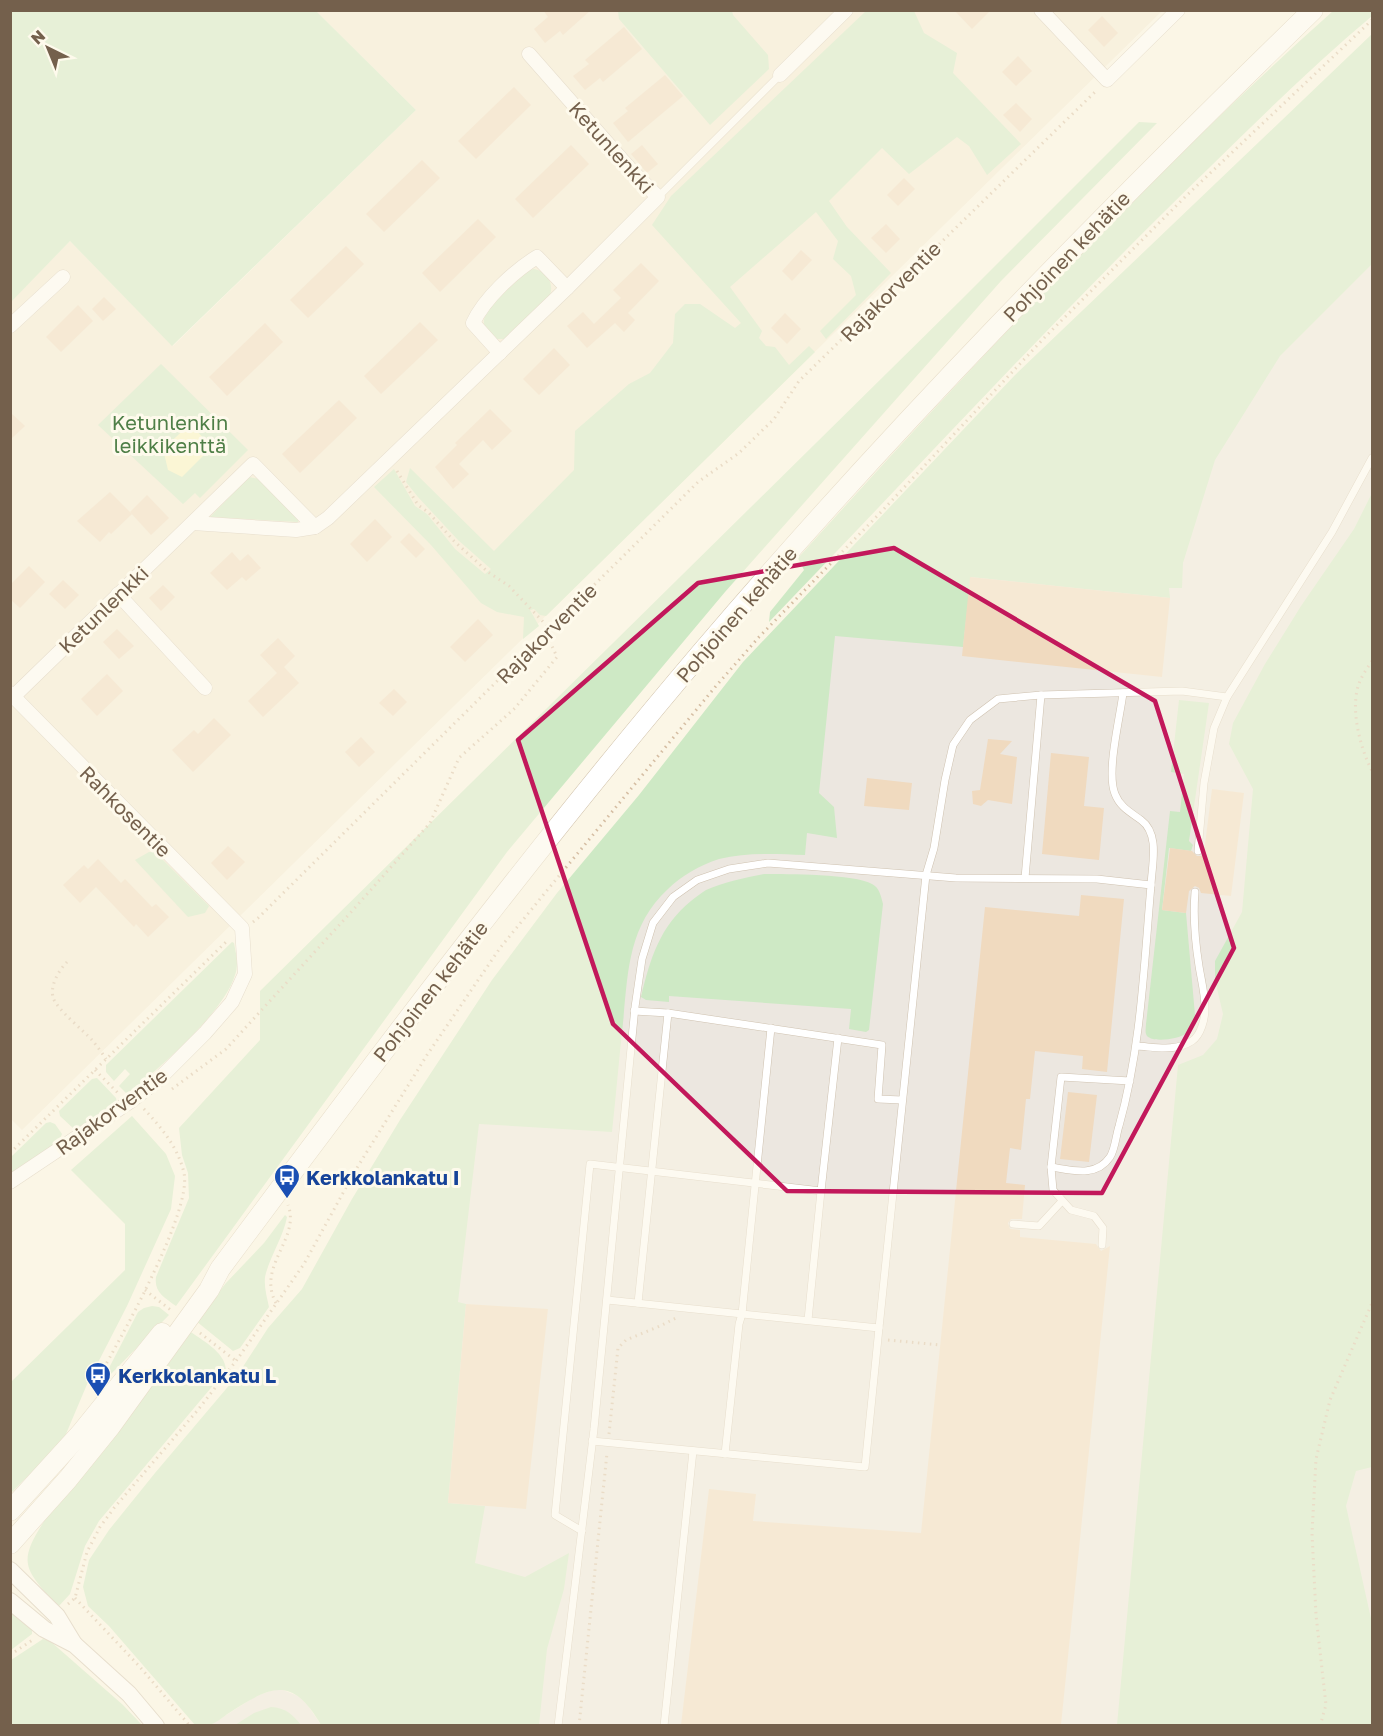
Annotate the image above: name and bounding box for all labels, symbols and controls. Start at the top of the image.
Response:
north arrow [18,18,78,78]
text: N [26,26,49,48]
street label: Ketunlenkki [564,96,660,198]
street label: Pohjoinen kehätie [998,186,1134,326]
street label: Rajakorventie [835,236,945,346]
park label: Ketunlenkin leikkikenttä [112,410,228,457]
street label: Pohjoinen kehätie [671,541,801,687]
street label: Ketunlenkki [53,560,153,658]
street label: Rajakorventie [491,578,601,688]
street label: Rahkosentie [75,760,177,862]
street label: Pohjoinen kehätie [368,916,492,1066]
street label: Rajakorventie [51,1062,171,1160]
bus stop icon: Kerkkolankatu I [272,1162,302,1200]
place label: Kerkkolankatu I [306,1165,460,1189]
bus stop icon: Kerkkolankatu L [83,1360,113,1398]
place label: Kerkkolankatu L [118,1363,276,1387]

